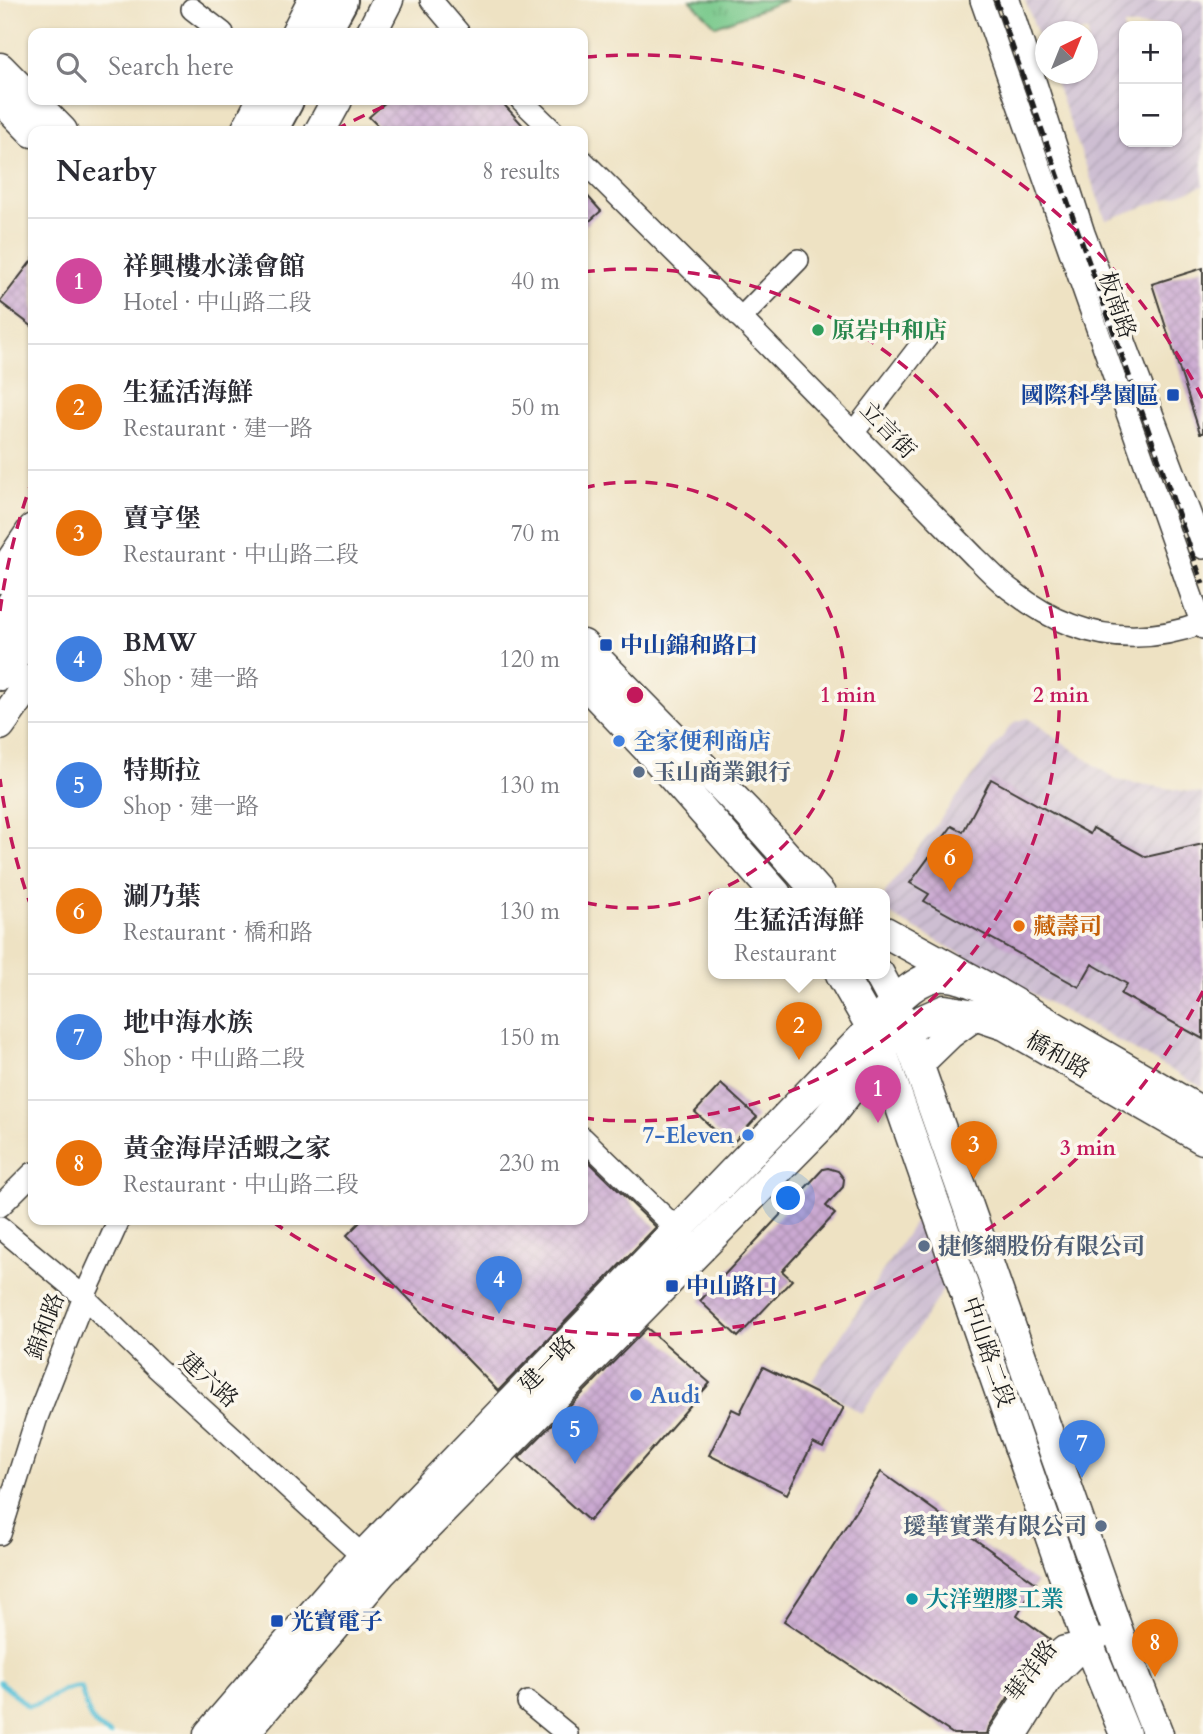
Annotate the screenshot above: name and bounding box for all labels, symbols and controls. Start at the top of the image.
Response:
north arrow [1035,21,1098,84]
map controls [1119,21,1182,147]
button: + [1119,21,1182,84]
search box [28,28,588,105]
icon: search [52,48,90,86]
text: Search here [108,49,234,84]
button: − [1119,84,1182,147]
text: Nearby [56,151,157,192]
text: 8 results [482,156,560,187]
text: 祥興樓水漾會館 [123,249,305,284]
text: 1 [73,266,85,297]
text: 40 m [511,266,560,297]
street label: 板南路 [1091,267,1143,343]
text: Hotel · 中山路二段 [123,287,311,318]
place label: 原岩中和店 [832,315,947,346]
marker: 原岩中和店 [810,322,826,338]
text: 生猛活海鮮 [123,375,253,410]
place label: 國際科學園區 [1021,380,1159,411]
marker: 國際科學園區 [1165,387,1181,403]
text: 2 [73,392,85,423]
text: 50 m [511,392,560,423]
street label: 立言街 [853,394,923,466]
text: Restaurant · 建一路 [123,413,313,444]
text: 賣亨堡 [123,501,201,536]
text: 3 [73,518,85,549]
text: 70 m [511,518,560,549]
text: Restaurant · 中山路二段 [123,539,359,570]
text: BMW [123,625,197,660]
place label: 中山錦和路口 [620,630,758,661]
marker: 中山錦和路口 [598,637,614,653]
text: 4 [73,644,85,675]
text: 120 m [499,644,560,675]
text: Shop · 建一路 [123,663,259,694]
text: 1 min [820,681,876,710]
text: 2 min [1033,681,1089,710]
centre of rings [623,683,647,707]
place label: 全家便利商店 [633,726,771,757]
marker: 全家便利商店 [611,733,627,749]
text: 特斯拉 [123,753,201,788]
place label: 玉山商業銀行 [653,757,791,788]
marker: 玉山商業銀行 [631,764,647,780]
text: 5 [73,770,85,801]
text: 130 m [499,770,560,801]
text: Shop · 建一路 [123,791,259,822]
pin: 6 [927,834,973,892]
text: 涮乃葉 [123,879,201,914]
popup [708,888,890,979]
text: 6 [73,896,85,927]
text: 130 m [499,896,560,927]
text: 生猛活海鮮 [734,903,864,938]
place label: 藏壽司 [1033,911,1102,942]
text: Restaurant · 橋和路 [123,917,313,948]
marker: 藏壽司 [1011,918,1027,934]
text: Restaurant [734,938,837,969]
pin: 2 [776,1002,822,1060]
text: 地中海水族 [123,1005,253,1040]
text: 7 [73,1022,85,1053]
text: 150 m [499,1022,560,1053]
street label: 橋和路 [1020,1024,1096,1086]
text: Shop · 中山路二段 [123,1043,305,1074]
pin: 1 [855,1065,901,1123]
place label: 7-Eleven [642,1120,734,1151]
pin: 3 [951,1121,997,1179]
marker: 7-Eleven [740,1127,756,1143]
text: 黃金海岸活蝦之家 [123,1131,331,1166]
text: 3 min [1060,1134,1116,1163]
text: 8 [73,1148,85,1179]
text: 230 m [499,1148,560,1179]
text: Restaurant · 中山路二段 [123,1169,359,1200]
your location [771,1181,805,1215]
place label: 捷修網股份有限公司 [938,1231,1145,1262]
marker: 捷修網股份有限公司 [916,1238,932,1254]
pin: 4 [476,1256,522,1314]
place label: 中山路口 [686,1271,778,1302]
marker: 中山路口 [664,1278,680,1294]
street label: 錦和路 [18,1288,72,1364]
street label: 中山路二段 [955,1293,1021,1411]
street label: 建一路 [512,1328,582,1400]
street label: 建六路 [173,1345,245,1415]
place label: Audi [650,1380,701,1411]
marker: Audi [628,1387,644,1403]
pin: 5 [552,1406,598,1464]
pin: 7 [1059,1420,1105,1478]
place label: 璦華實業有限公司 [903,1511,1087,1542]
marker: 璦華實業有限公司 [1093,1518,1109,1534]
place label: 大洋塑膠工業 [926,1584,1064,1615]
marker: 大洋塑膠工業 [904,1591,920,1607]
place label: 光寶電子 [291,1606,383,1637]
marker: 光寶電子 [269,1613,285,1629]
pin: 8 [1132,1619,1178,1677]
street label: 華洋路 [998,1634,1064,1708]

